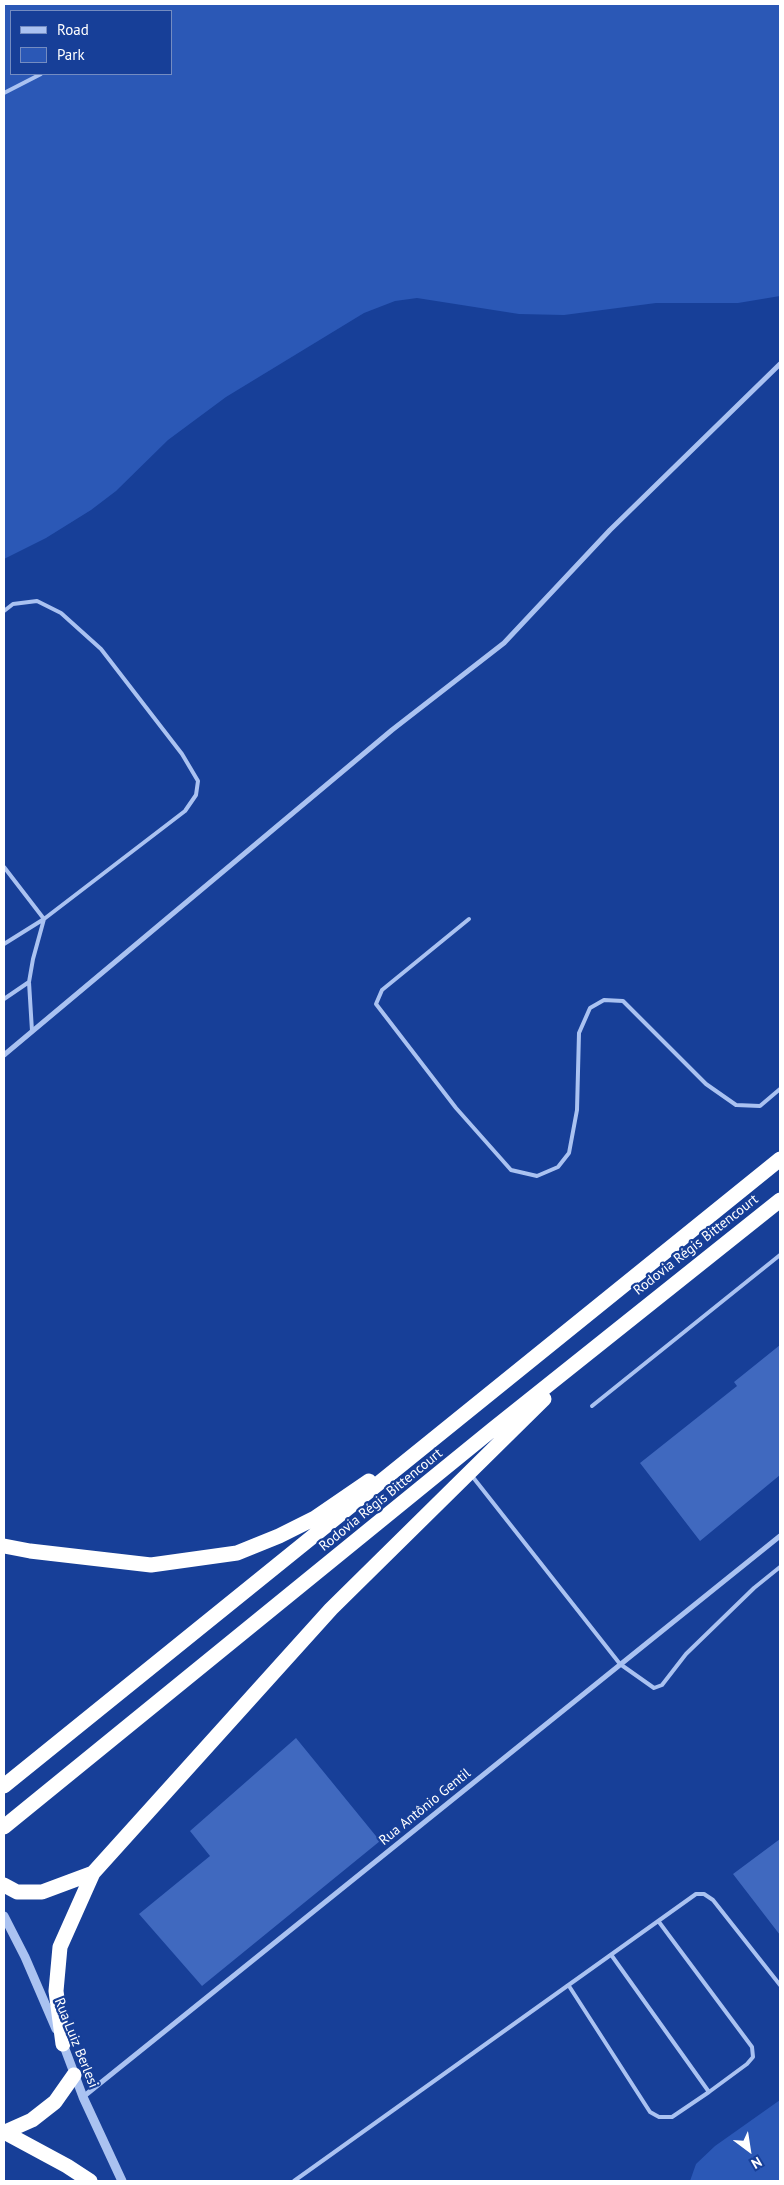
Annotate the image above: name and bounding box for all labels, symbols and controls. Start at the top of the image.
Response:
legend [10,10,172,75]
text: Road [57,20,89,39]
text: Park [57,45,85,64]
street label: Rodovia Régis Bittencourt [630,1191,762,1299]
street label: Rodovia Régis Bittencourt [316,1445,446,1555]
street label: Rua Antônio Gentil [376,1765,474,1849]
street label: Rua Luiz Berlesi [50,1996,102,2090]
north arrow [724,2125,774,2175]
text: N [748,2153,765,2173]

